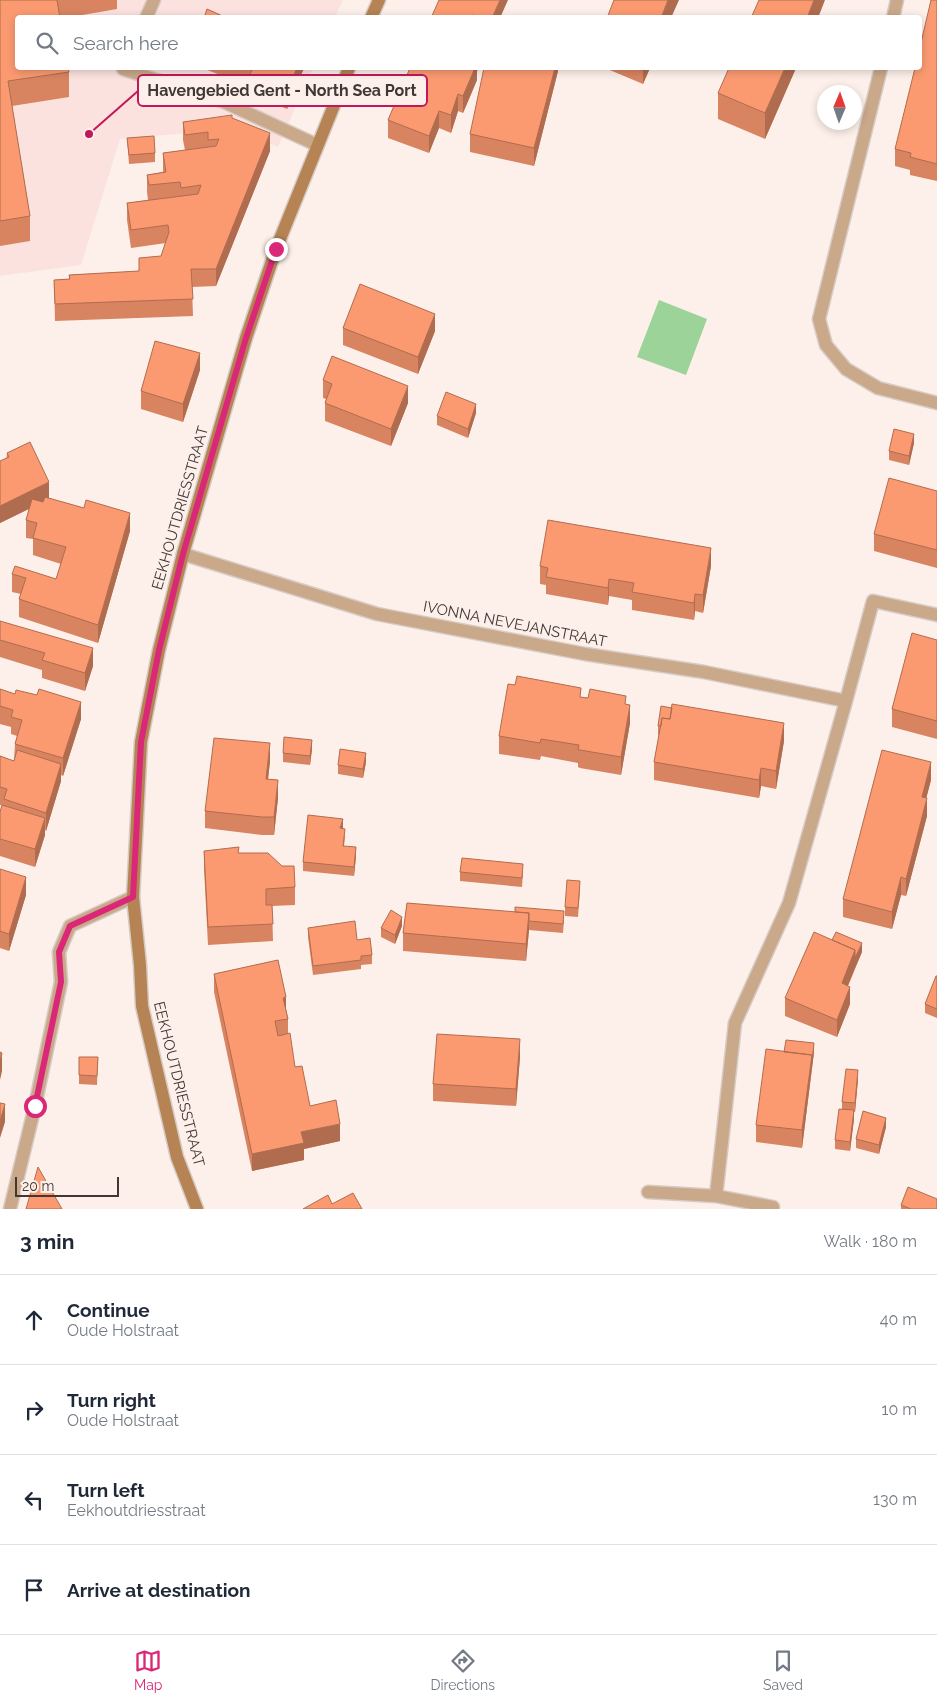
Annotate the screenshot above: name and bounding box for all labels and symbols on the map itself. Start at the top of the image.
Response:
callout: Havengebied Gent - North Sea Port [138,75,427,106]
text: Havengebied Gent - North Sea Port [147,81,417,100]
north arrow [817,85,862,130]
route end [265,238,288,261]
street label: EEKHOUTDRIESSTRAAT [148,424,212,592]
street label: IVONNA NEVEJANSTRAAT [422,597,608,651]
street label: EEKHOUTDRIESSTRAAT [150,1000,208,1168]
route start [24,1095,47,1118]
scale bar [15,1174,119,1197]

